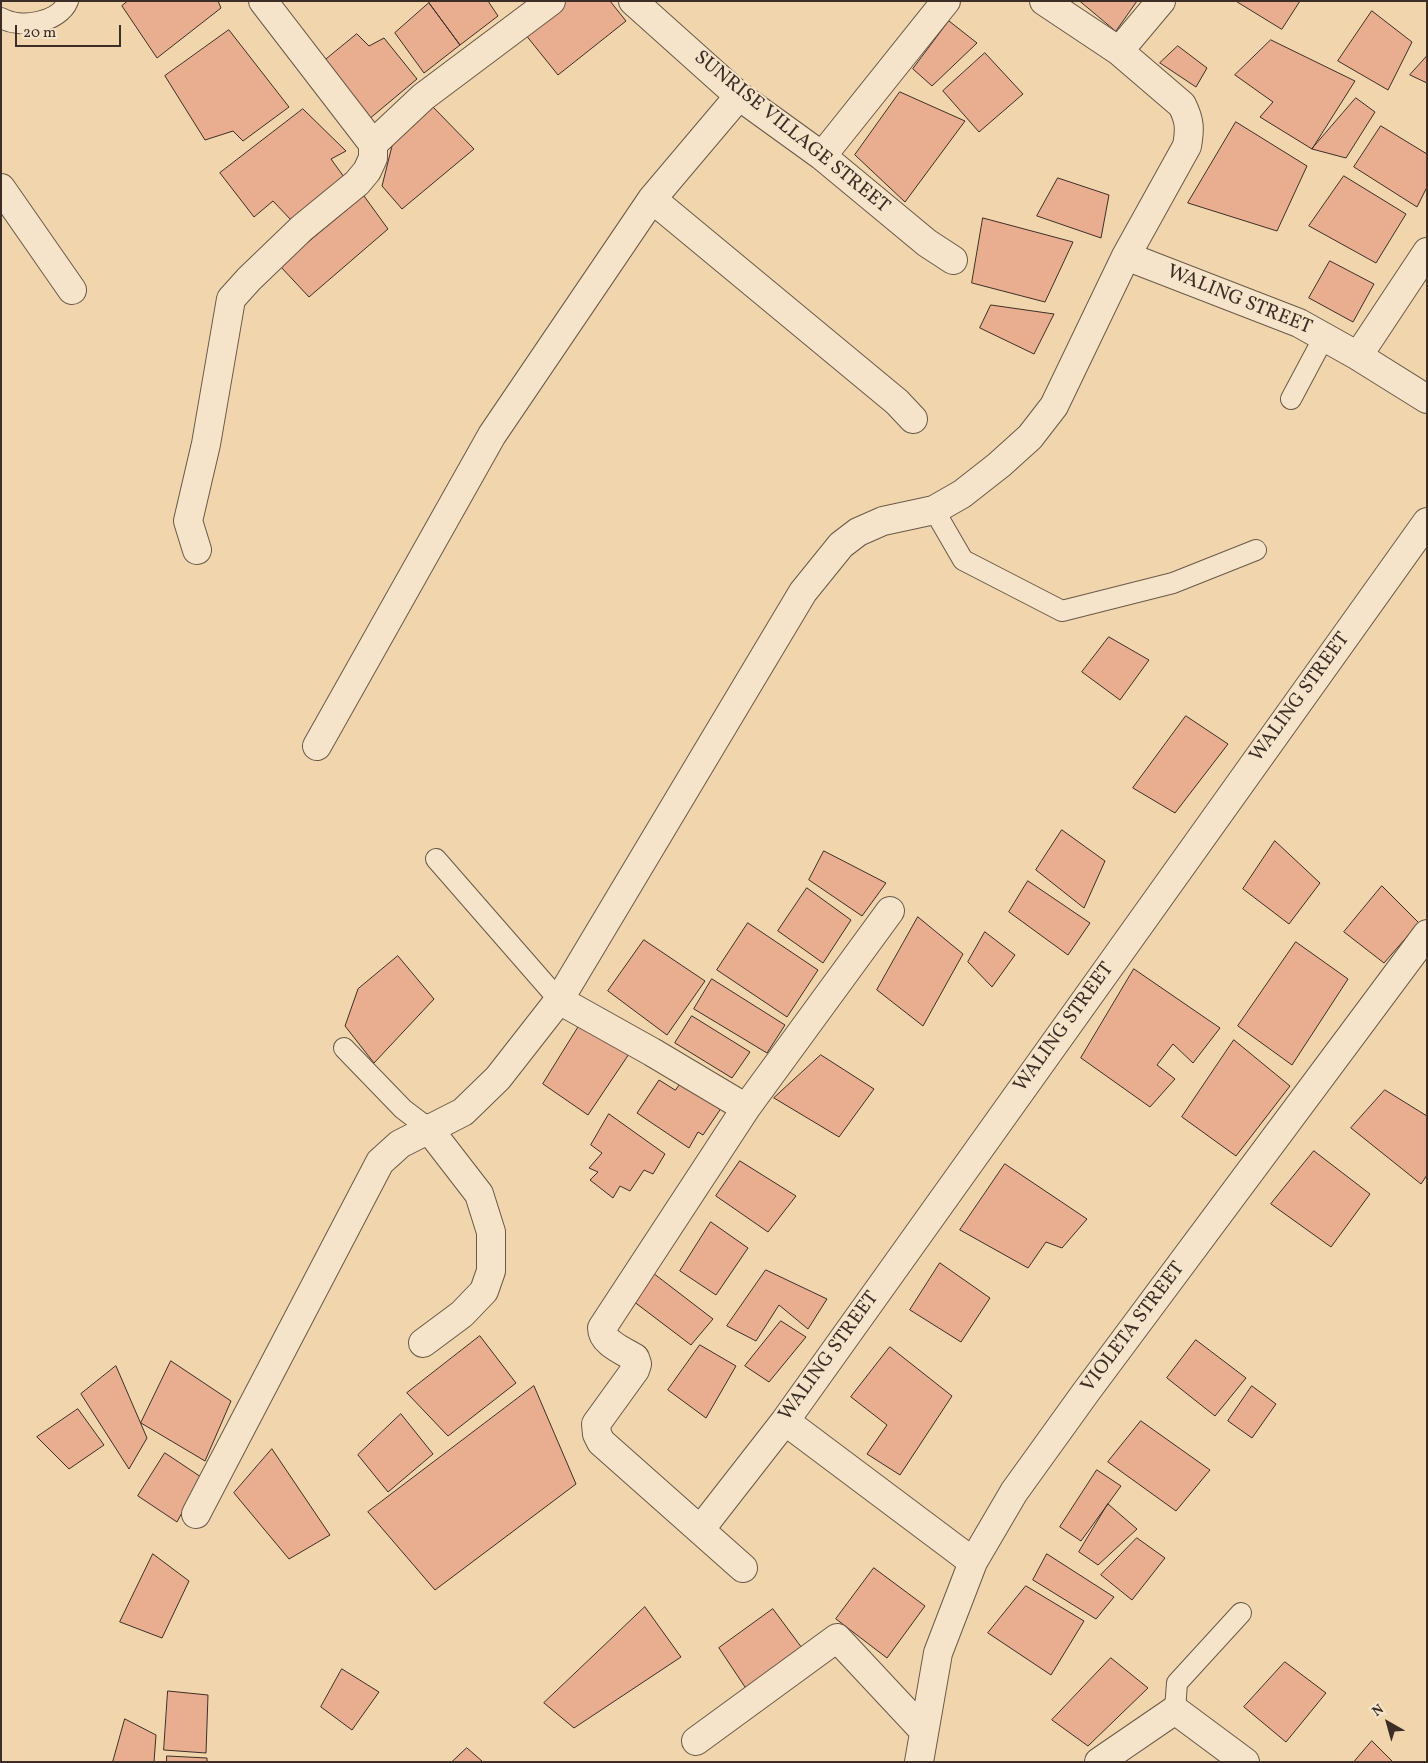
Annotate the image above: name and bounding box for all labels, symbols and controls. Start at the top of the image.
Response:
scale bar [18,15,124,47]
text: 20 m [23,23,56,44]
street label: SUNRISE VILLAGE STREET [688,47,894,219]
street label: WALING STREET [1163,261,1315,341]
street label: WALING STREET [1246,629,1356,767]
street label: WALING STREET [1010,959,1120,1097]
street label: VIOLETA STREET [1077,1258,1191,1398]
street label: WALING STREET [775,1288,885,1426]
north arrow [1363,1698,1413,1748]
text: N [1369,1700,1388,1721]

